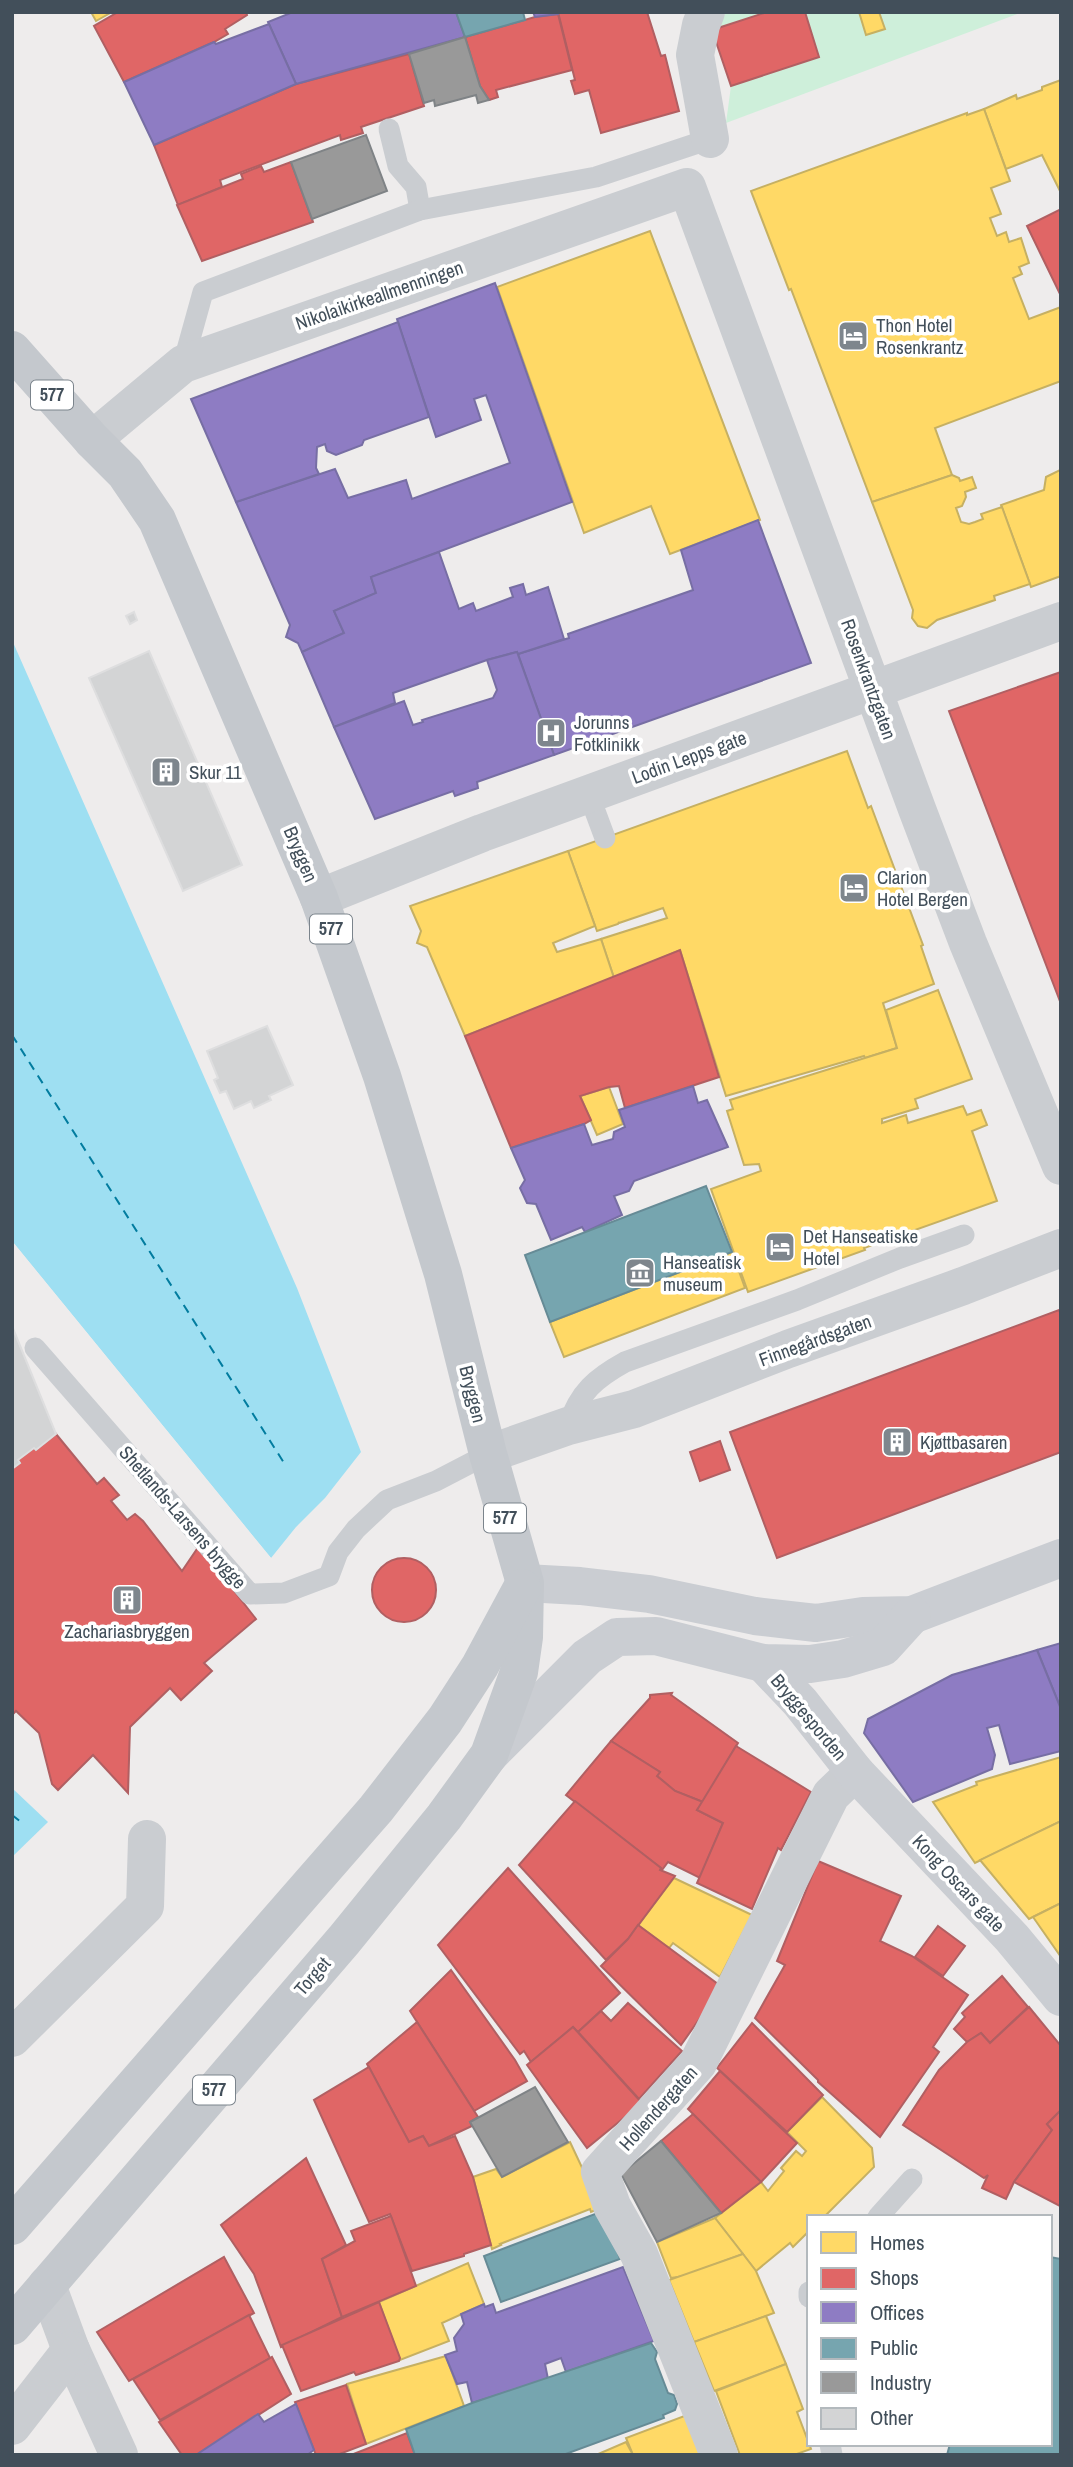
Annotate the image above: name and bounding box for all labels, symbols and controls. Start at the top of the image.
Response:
street label: Nikolaikirkeallmenningen [292,254,466,336]
place label: Thon Hotel Rosenkrantz [876,312,964,360]
hotel icon: Thon Hotel Rosenkrantz [836,319,870,353]
road number: 577 [31,380,73,410]
street label: Rosenkrantzgaten [835,615,903,743]
place label: Jorunns Fotklinikk [574,709,640,757]
hospital icon: Jorunns Fotklinikk [534,716,568,750]
street label: Lodin Lepps gate [628,724,750,790]
building icon: Skur 11 [149,755,183,789]
place label: Skur 11 [189,759,242,785]
street label: Bryggen [278,822,324,886]
place label: Clarion Hotel Bergen [877,864,968,912]
hotel icon: Clarion Hotel Bergen [837,871,871,905]
road number: 577 [310,914,352,944]
place label: Det Hanseatiske Hotel [803,1223,918,1271]
hotel icon: Det Hanseatiske Hotel [763,1230,797,1264]
place label: Hanseatisk museum [663,1249,741,1297]
museum icon: Hanseatisk museum [623,1256,657,1290]
street label: Finnegårdsgaten [755,1308,875,1372]
street label: Bryggen [453,1363,493,1425]
building icon: Kjøttbasaren [880,1425,914,1459]
place label: Kjøttbasaren [920,1429,1007,1455]
street label: Shetlands-Larsens brygge [114,1440,252,1594]
road number: 577 [484,1504,526,1532]
building icon: Zachariasbryggen [110,1583,144,1617]
place label: Zachariasbryggen [64,1618,190,1644]
street label: Bryggesporden [765,1668,853,1766]
street label: Kong Oscars gate [907,1829,1011,1937]
street label: Torget [288,1951,336,2001]
street label: Hollendergaten [613,2060,703,2156]
road number: 577 [193,2076,235,2104]
legend [807,2215,1052,2446]
text: Homes [870,2228,925,2257]
text: Shops [870,2263,919,2292]
text: Offices [870,2298,924,2327]
text: Public [870,2333,918,2362]
text: Industry [870,2368,932,2397]
text: Other [870,2403,913,2432]

